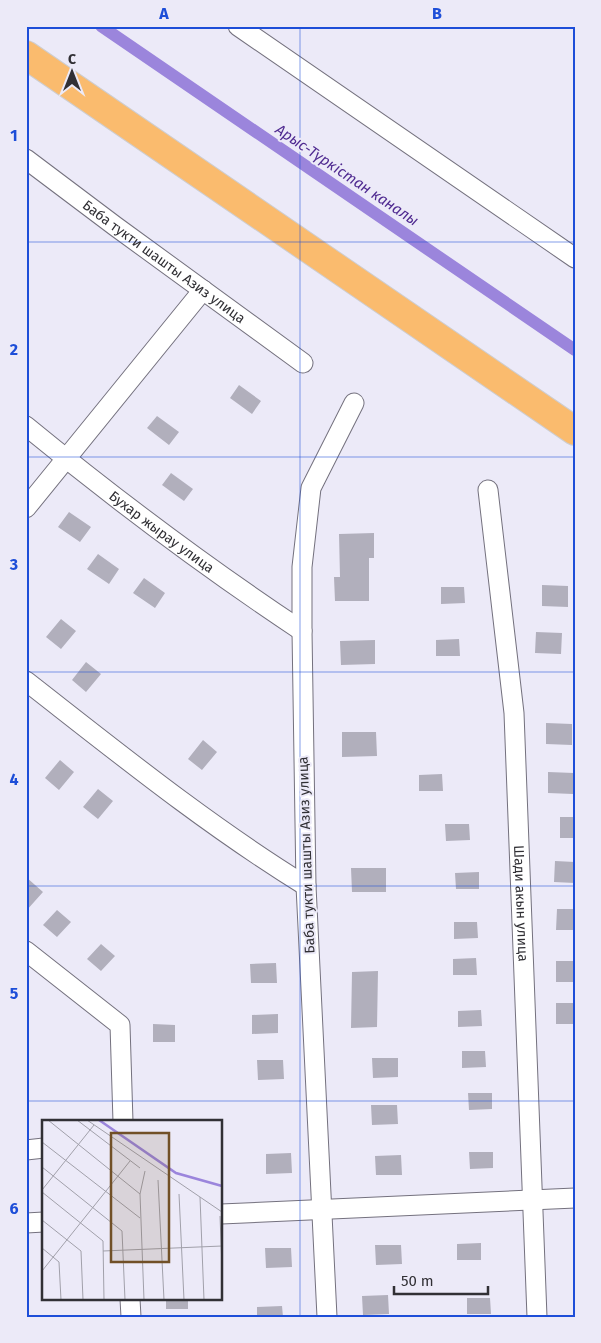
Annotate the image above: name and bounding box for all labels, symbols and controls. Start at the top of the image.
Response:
text: A [158,4,169,23]
text: B [432,4,442,23]
north arrow [48,48,98,98]
text: С [68,51,76,68]
water label: Арыс-Түркістан каналы [271,120,422,230]
text: 1 [10,126,18,145]
street label: Баба тукти шашты Азиз улица [79,197,248,327]
text: 2 [10,340,18,359]
street label: Бухар жырау улица [105,487,217,577]
text: 3 [9,555,18,574]
street label: Баба тукти шашты Азиз улица [295,756,318,954]
text: 4 [9,770,19,789]
street label: Шади акын улица [510,845,531,962]
text: 5 [10,984,19,1003]
inset map [42,1120,222,1300]
text: 6 [9,1199,19,1218]
scale bar [394,1263,487,1295]
text: 50 m [401,1272,434,1290]

